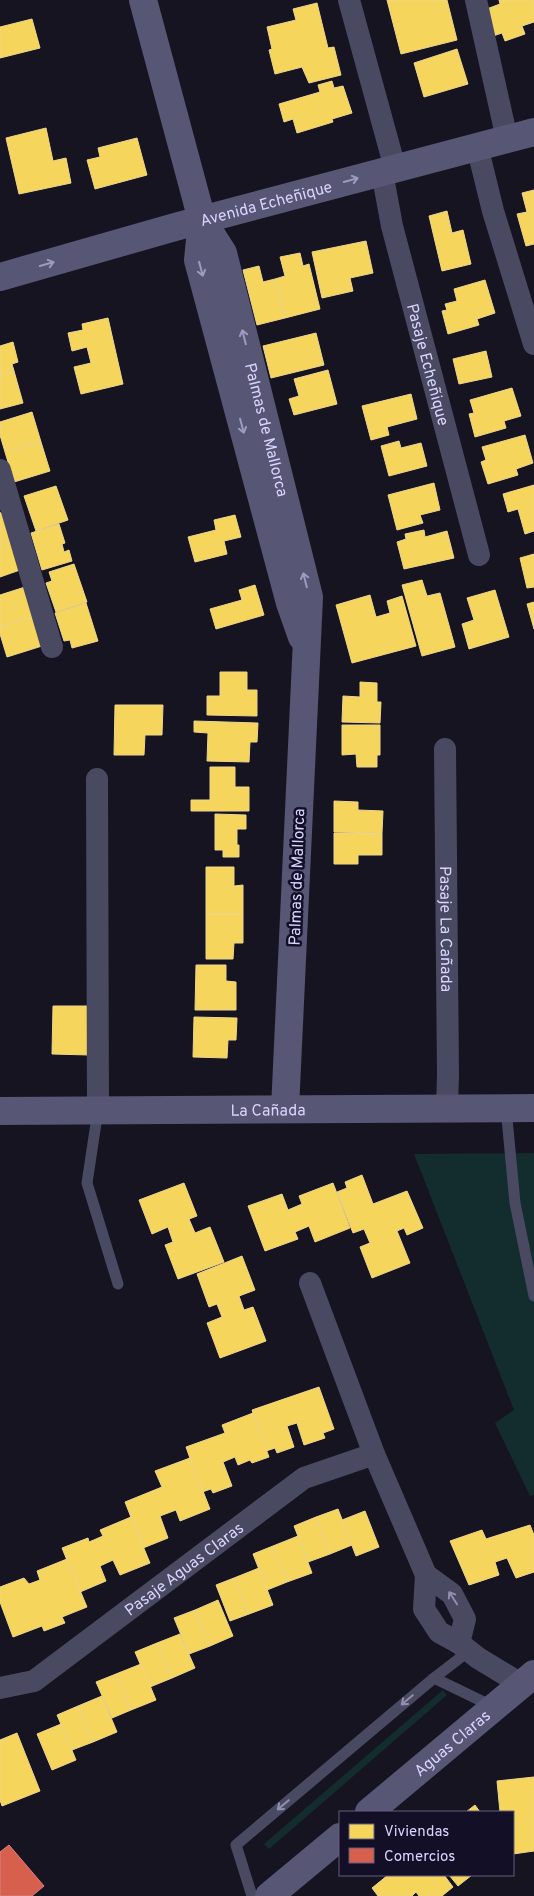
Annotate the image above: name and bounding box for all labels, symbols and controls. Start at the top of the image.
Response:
one-way arrow [342,175,358,184]
street label: Avenida Echeñique [198,178,335,232]
one-way arrow [38,259,54,268]
one-way arrow [196,260,206,276]
street label: Pasaje Echeñique [401,302,452,428]
one-way arrow [239,330,248,346]
street label: Palmas de Mallorca [239,361,292,499]
one-way arrow [238,417,248,433]
one-way arrow [299,572,309,588]
street label: Palmas de Mallorca [286,808,310,946]
street label: Pasaje La Cañada [434,866,455,992]
street label: La Cañada [230,1101,306,1122]
street label: Pasaje Aguas Claras [121,1519,248,1621]
one-way arrow [448,1591,459,1605]
one-way arrow [401,1695,414,1706]
street label: Aguas Claras [411,1707,495,1782]
one-way arrow [277,1800,290,1811]
legend [339,1811,514,1876]
text: Viviendas [384,1823,449,1842]
text: Comercios [384,1848,455,1867]

